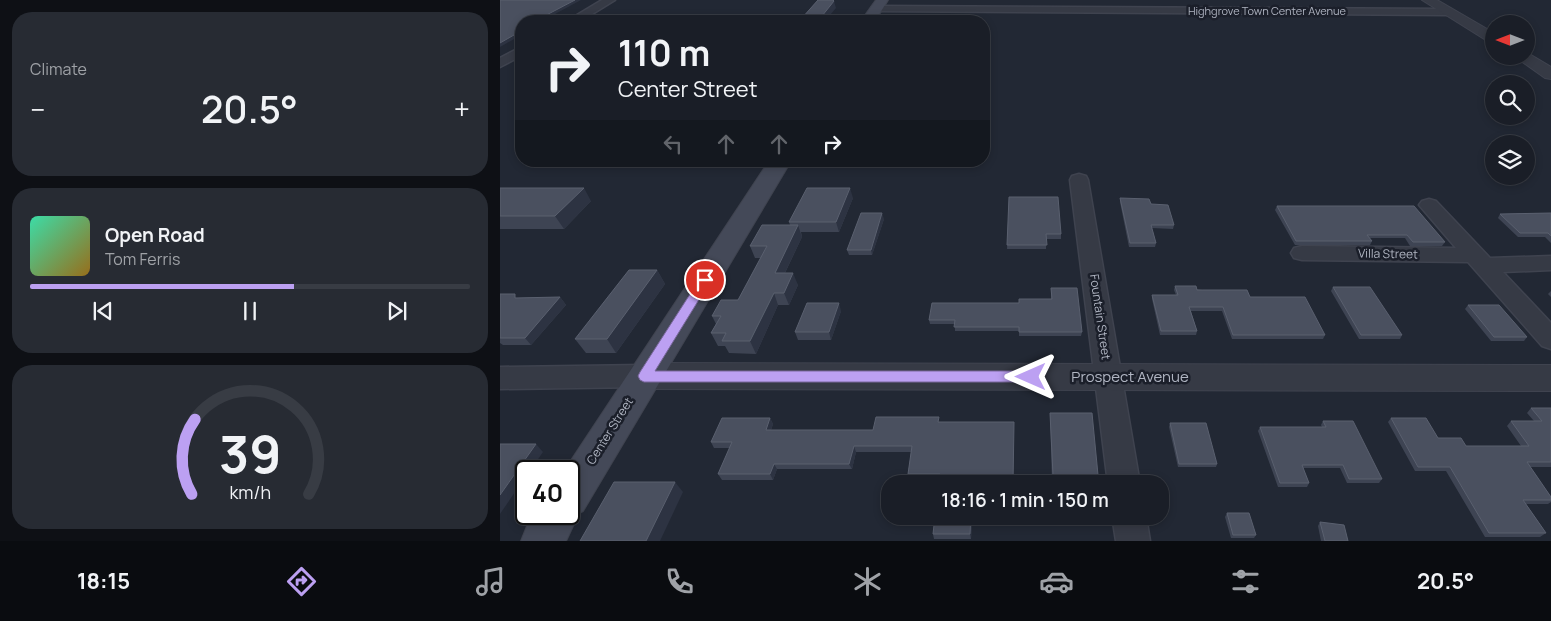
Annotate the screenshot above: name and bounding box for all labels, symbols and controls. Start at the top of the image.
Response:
street label: Highgrove Town Center Avenue [1188,3,1347,18]
north arrow [1485,15,1535,65]
map controls [1485,15,1535,185]
text: 110 m [618,29,710,77]
icon: right [535,35,600,100]
text: Climate [30,58,87,80]
text: Center Street [618,74,758,104]
button: search [1485,75,1535,125]
text: 20.5° [201,82,298,134]
text: − [30,90,45,128]
text: + [454,90,470,128]
icon: left [659,130,687,158]
icon: ahead [712,130,740,158]
icon: ahead [765,130,793,158]
icon: right [818,130,846,158]
button: layers [1485,135,1535,185]
text: Open Road [105,222,205,248]
street label: Villa Street [1358,244,1418,263]
text: Tom Ferris [105,248,180,270]
pin [684,259,726,301]
icon: arrive [691,266,719,294]
street label: Fountain Street [1086,273,1115,361]
icon: previous [89,297,117,325]
icon: pause [236,297,264,325]
icon: next [383,297,411,325]
position arrow [1004,350,1056,402]
street label: Prospect Avenue [1071,366,1189,387]
street label: Center Street [582,394,637,468]
text: 39 [219,418,281,489]
speed limit sign: 40 [515,460,580,525]
text: km/h [229,480,271,504]
text: 18:16 · 1 min · 150 m [941,487,1109,513]
icon: directions [284,564,319,599]
icon: music [473,564,508,599]
icon: phone [662,564,697,599]
icon: climate [850,564,885,599]
icon: car [1039,564,1074,599]
icon: filters [1228,564,1263,599]
text: 18:15 [77,566,130,596]
text: 20.5° [1417,566,1474,596]

